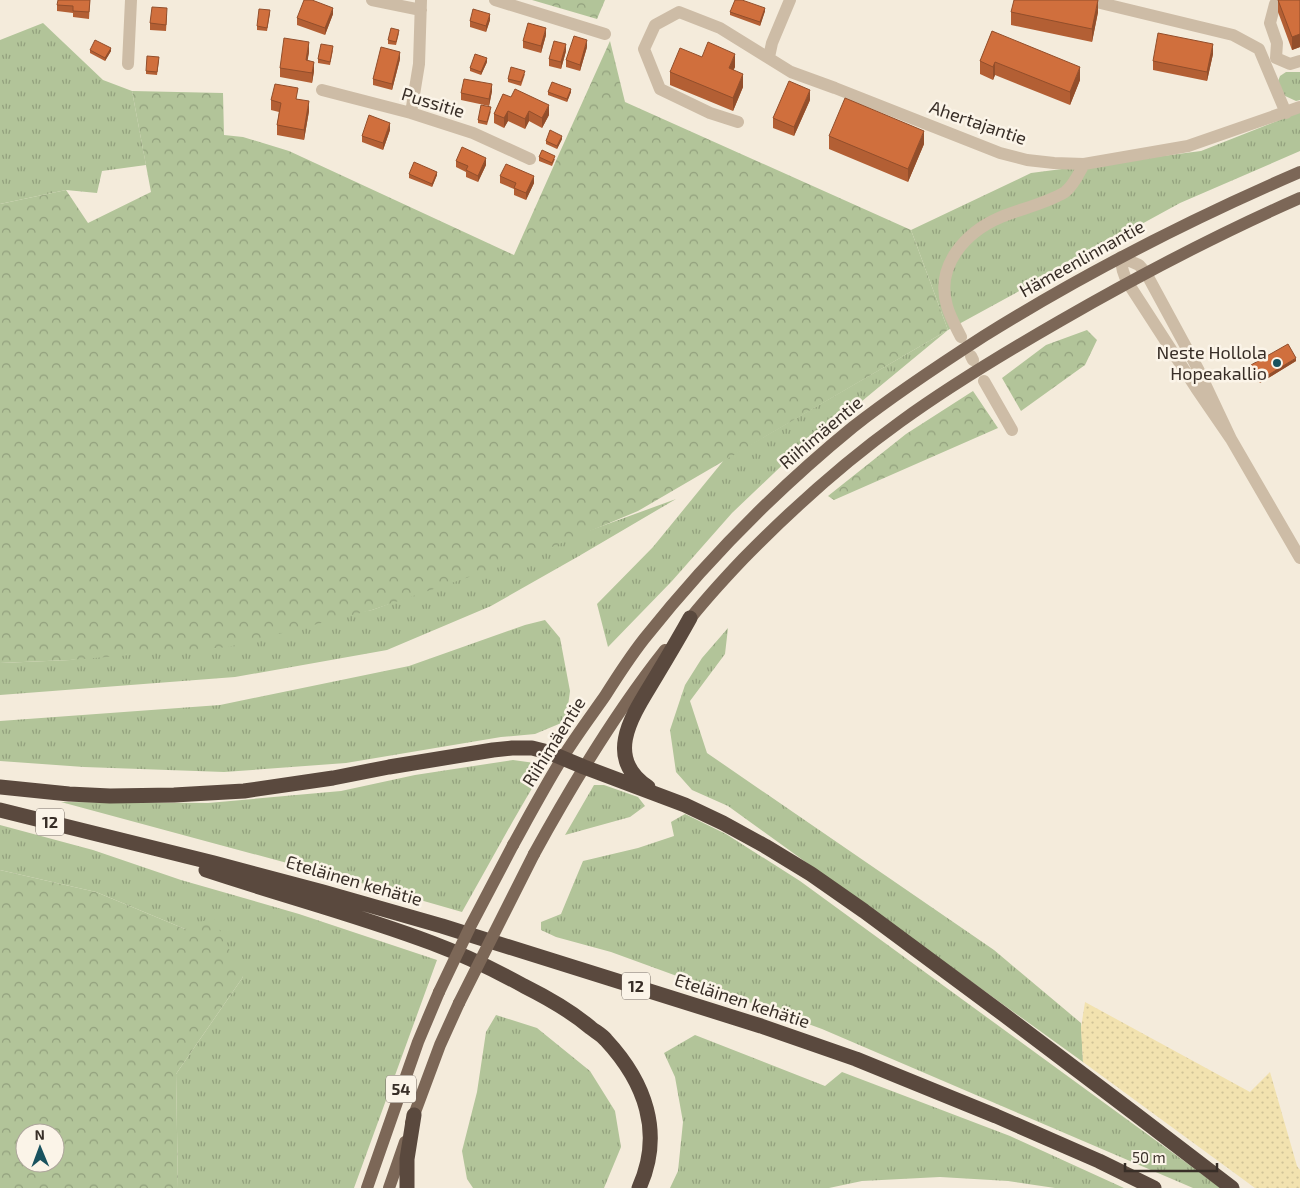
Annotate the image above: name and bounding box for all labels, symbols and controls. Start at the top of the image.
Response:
street label: Pussitie [399,82,467,122]
street label: Ahertajantie [927,95,1030,149]
street label: Hämeenlinnantie [1015,215,1148,302]
place label: Neste Hollola Hopeakallio [1157,341,1267,384]
marker: Neste Hollola Hopeakallio [1271,357,1283,369]
street label: Riihimäentie [774,391,866,473]
street label: Riihimäentie [517,692,589,790]
road number: 12 [36,809,64,836]
street label: Eteläinen kehätie [284,850,425,910]
street label: Eteläinen kehätie [672,968,813,1032]
road number: 12 [622,972,650,999]
road number: 54 [386,1076,416,1102]
north arrow [15,1123,65,1173]
text: N [35,1126,45,1143]
scale bar [1125,1140,1218,1172]
text: 50 m [1132,1148,1166,1166]

